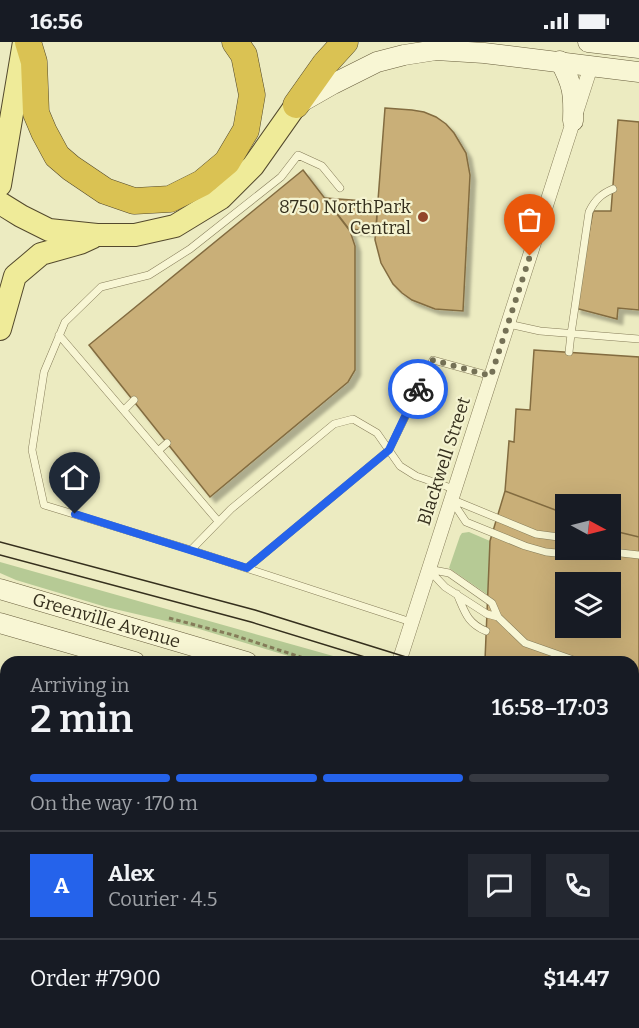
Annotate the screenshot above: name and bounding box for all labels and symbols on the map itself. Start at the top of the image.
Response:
pin [504,194,555,256]
place label: 8750 NorthPark Central [279,196,412,239]
marker: 8750 NorthPark Central [416,210,430,224]
courier [388,359,448,419]
street label: Blackwell Street [413,394,475,528]
pin [49,452,100,514]
north arrow [555,494,621,560]
street label: Greenville Avenue [30,588,183,653]

